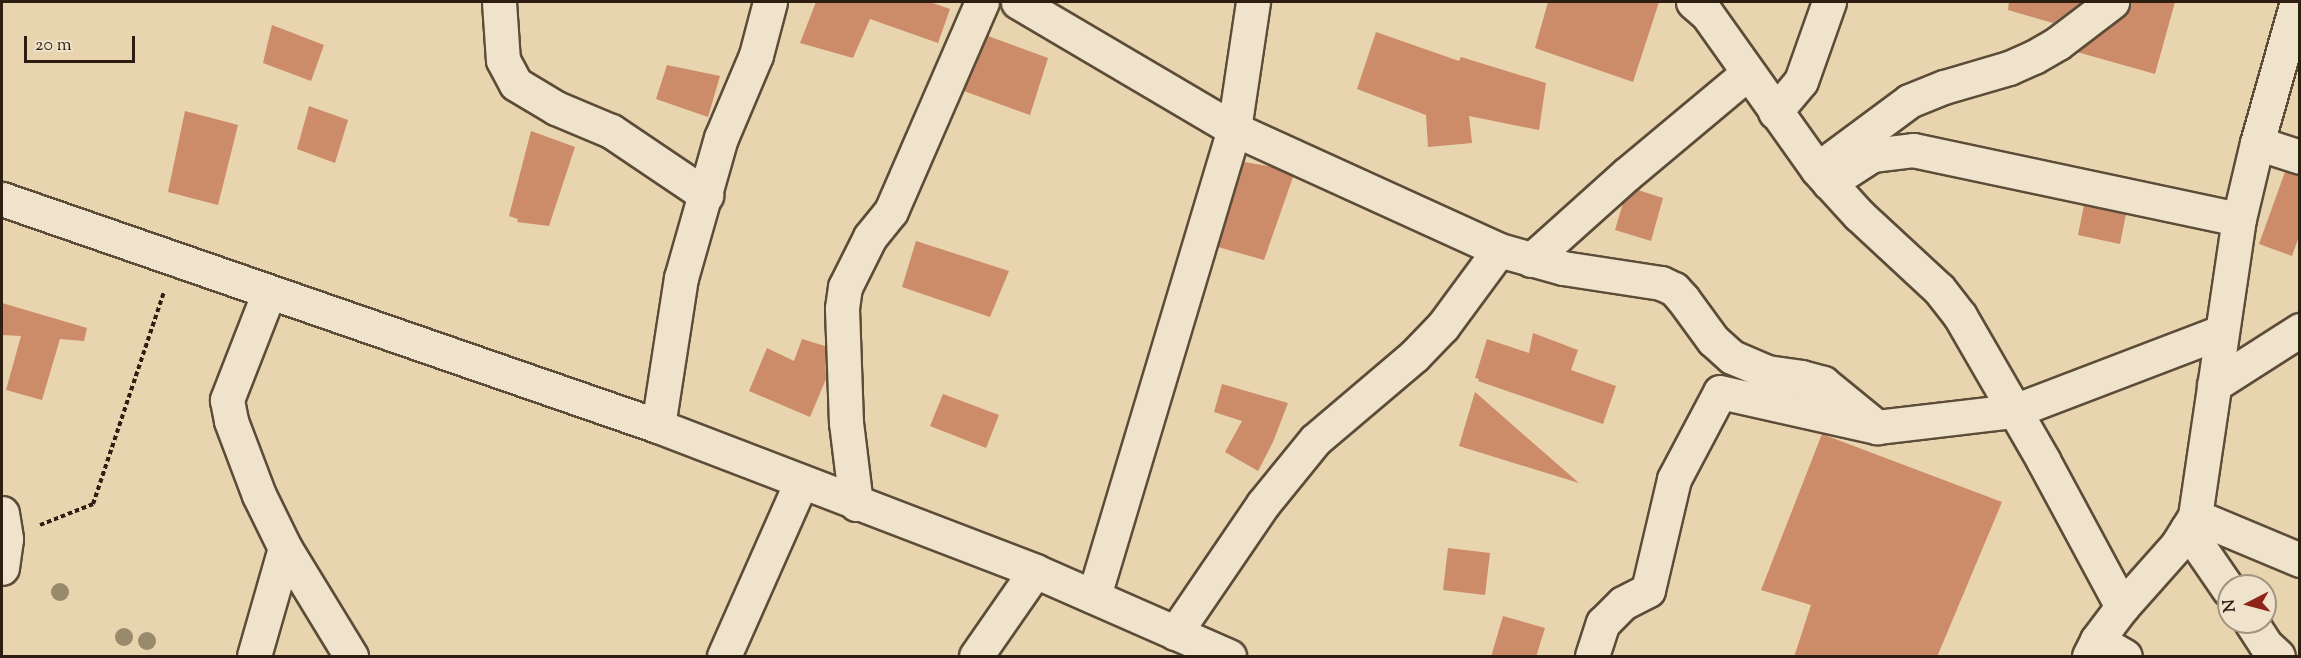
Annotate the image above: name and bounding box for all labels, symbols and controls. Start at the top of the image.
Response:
scale bar [27,24,138,62]
text: 20 m [35,33,72,59]
north arrow [2217,574,2277,634]
text: N [2218,598,2243,613]

